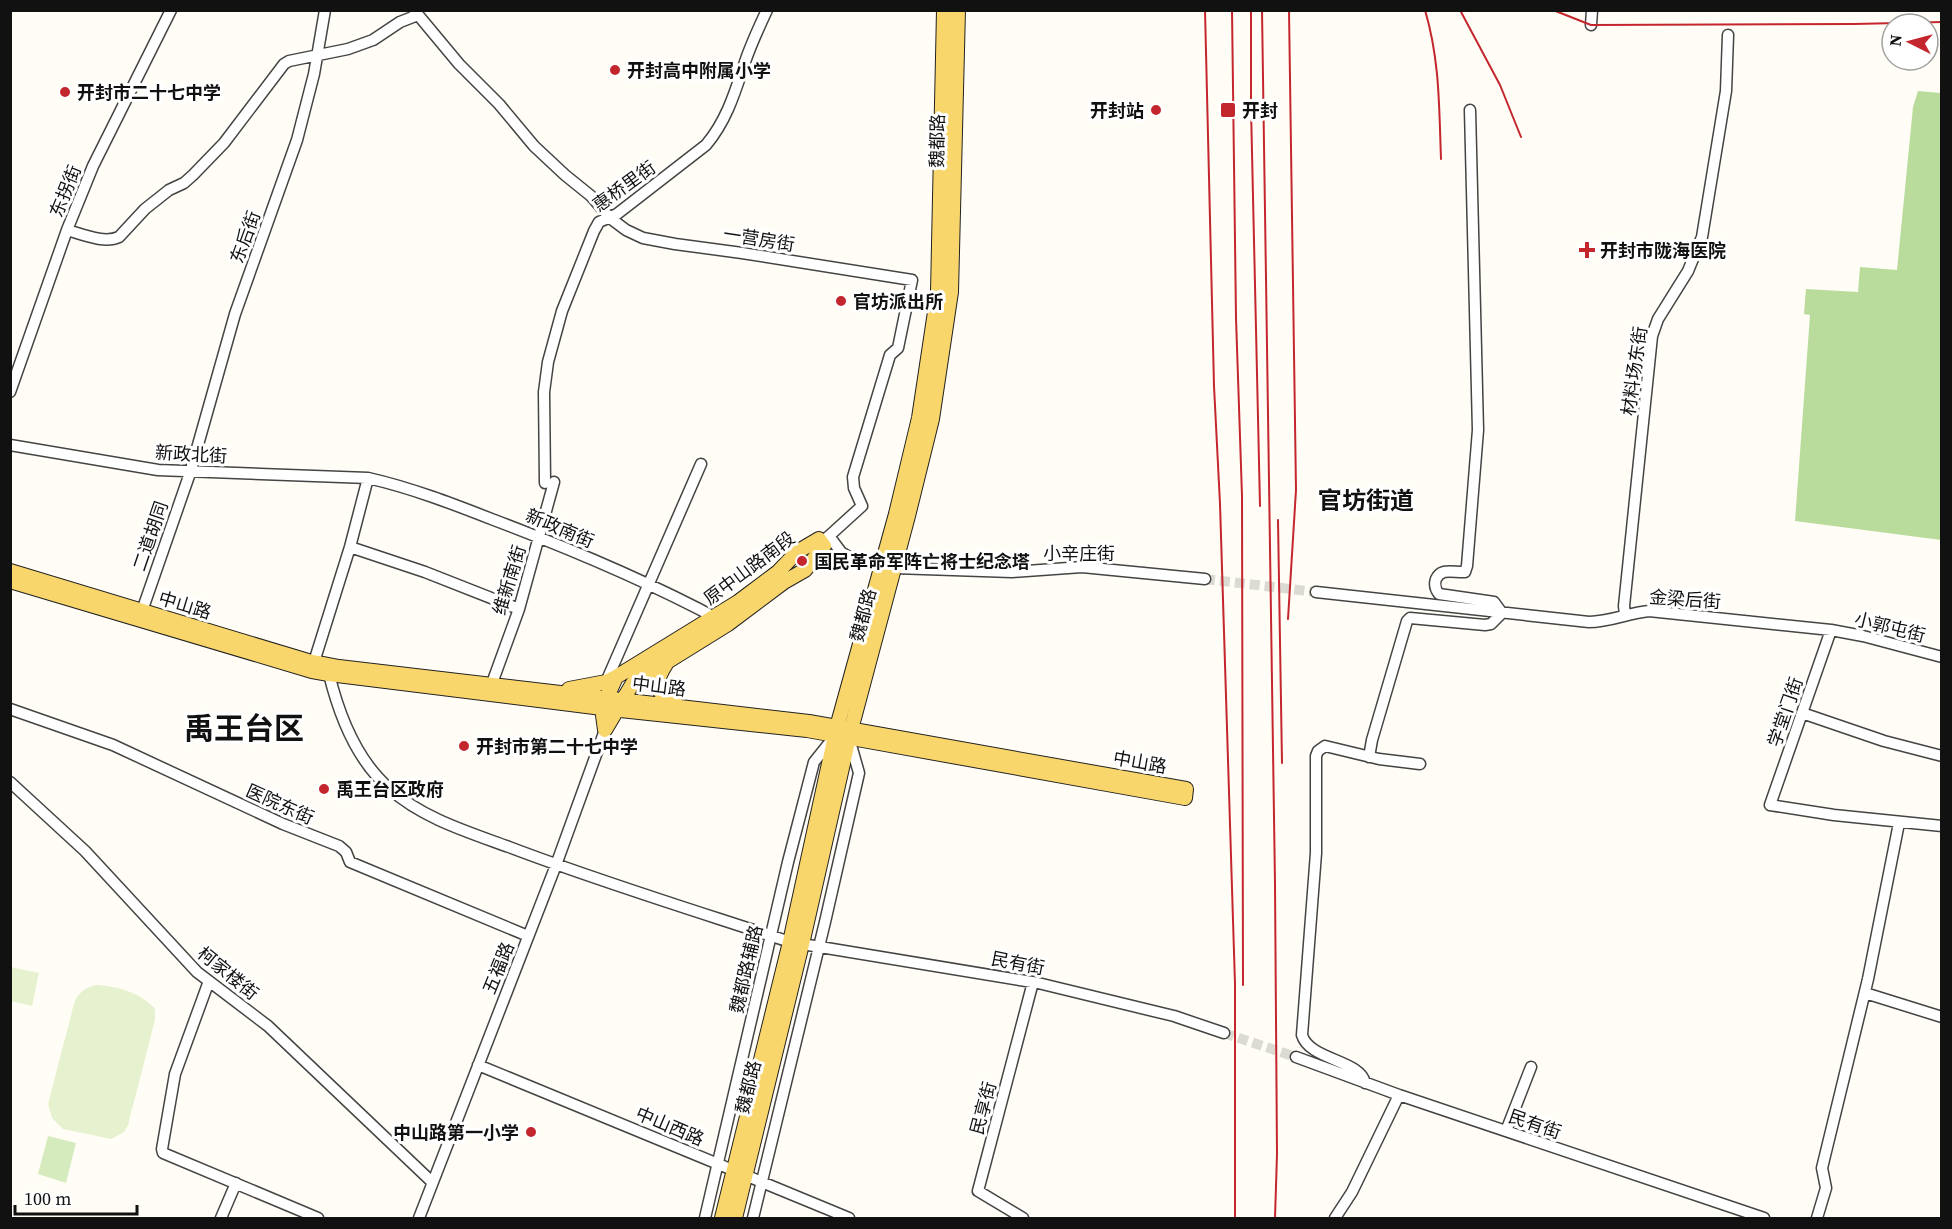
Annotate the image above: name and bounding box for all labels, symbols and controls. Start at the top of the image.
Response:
north arrow [1880,12,1940,72]
text: N [1884,33,1907,47]
place label: 开封高中附属小学 [627,58,771,83]
marker: 开封高中附属小学 [608,63,622,77]
place label: 开封市二十七中学 [77,80,221,105]
marker: 开封市二十七中学 [58,85,72,99]
place label: 开封站 [1090,98,1144,123]
place label: 开封 [1242,98,1278,123]
marker: 开封 [1219,101,1237,119]
marker: 开封站 [1149,103,1163,117]
street label: 魏都路 [924,114,950,168]
street label: 惠桥里街 [588,155,660,217]
street label: 东拐街 [43,161,87,221]
street label: 东后街 [224,207,266,267]
street label: 一营房街 [721,221,797,257]
place label: 开封市陇海医院 [1600,238,1726,263]
marker: 开封市陇海医院 [1578,241,1596,259]
place label: 官坊派出所 [853,289,943,314]
marker: 官坊派出所 [834,294,848,308]
street label: 材料场东街 [1615,325,1653,417]
street label: 新政北街 [154,440,228,468]
district label: 官坊街道 [1318,484,1414,517]
street label: 二道胡同 [126,498,174,574]
street label: 新政南街 [522,502,598,554]
street label: 原中山路南段 [698,526,800,610]
street label: 小辛庄街 [1043,541,1115,566]
street label: 维新南街 [487,542,531,618]
place label: 国民革命军阵亡将士纪念塔 [814,549,1030,574]
marker: 国民革命军阵亡将士纪念塔 [795,554,809,568]
street label: 金梁后街 [1648,584,1722,614]
street label: 中山路 [156,585,214,625]
street label: 魏都路 [844,586,882,644]
street label: 小郭屯街 [1852,606,1928,648]
street label: 中山路 [631,670,687,702]
street label: 学堂门街 [1761,674,1809,750]
district label: 禹王台区 [184,708,304,749]
place label: 开封市第二十七中学 [476,734,638,759]
marker: 开封市第二十七中学 [457,739,471,753]
street label: 中山路 [1111,745,1169,779]
place label: 禹王台区政府 [336,777,444,802]
street label: 医院东街 [242,778,318,830]
marker: 禹王台区政府 [317,782,331,796]
street label: 魏都路辅路 [724,922,768,1016]
street label: 五福路 [476,938,520,998]
street label: 柯家楼街 [192,941,264,1005]
street label: 民有街 [989,946,1047,980]
street label: 魏都路 [729,1058,767,1116]
street label: 民享街 [964,1079,1002,1137]
street label: 中山西路 [632,1100,708,1152]
street label: 民有街 [1505,1103,1565,1145]
place label: 中山路第一小学 [393,1120,519,1145]
marker: 中山路第一小学 [524,1125,538,1139]
scale bar [15,1178,136,1216]
text: 100 m [24,1186,71,1211]

